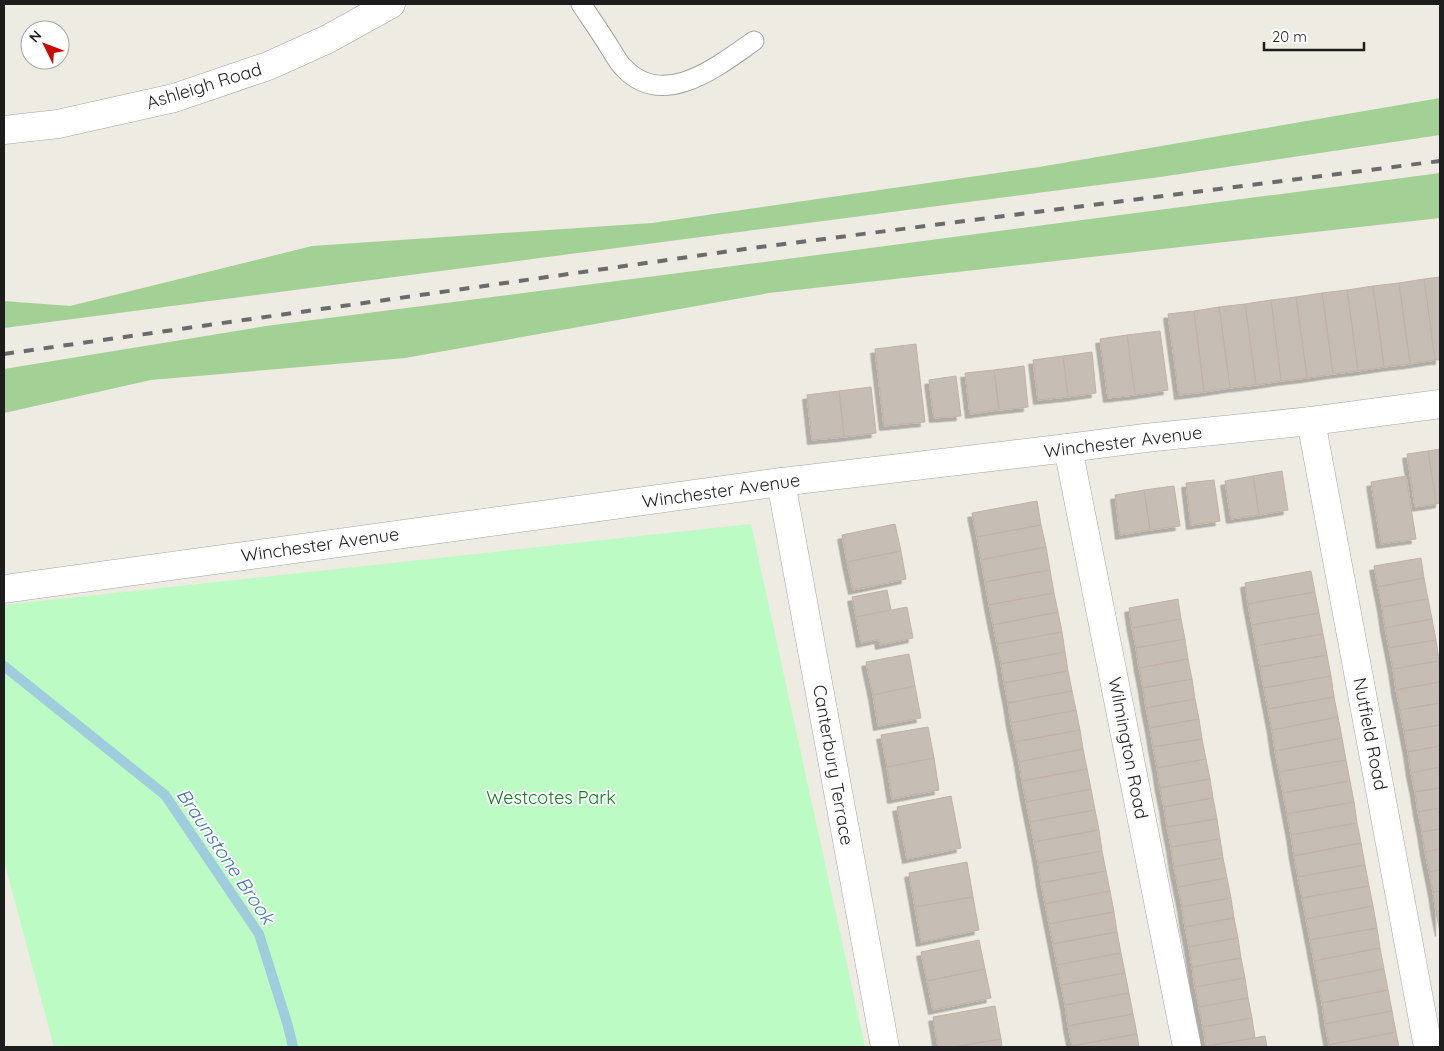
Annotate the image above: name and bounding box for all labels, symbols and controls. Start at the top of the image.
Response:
north arrow [20,20,70,70]
scale bar [1264,20,1364,52]
text: N [25,26,45,46]
text: 20 m [1272,27,1307,46]
street label: Ashleigh Road [143,57,264,114]
street label: Winchester Avenue [1042,420,1203,463]
street label: Winchester Avenue [640,468,801,513]
street label: Winchester Avenue [239,522,400,567]
street label: Wilmington Road [1103,675,1154,821]
street label: Nutfield Road [1348,676,1393,792]
street label: Canterbury Terrace [808,683,859,847]
water label: Braunstone Brook [172,784,281,930]
park label: Westcotes Park [486,786,616,809]

